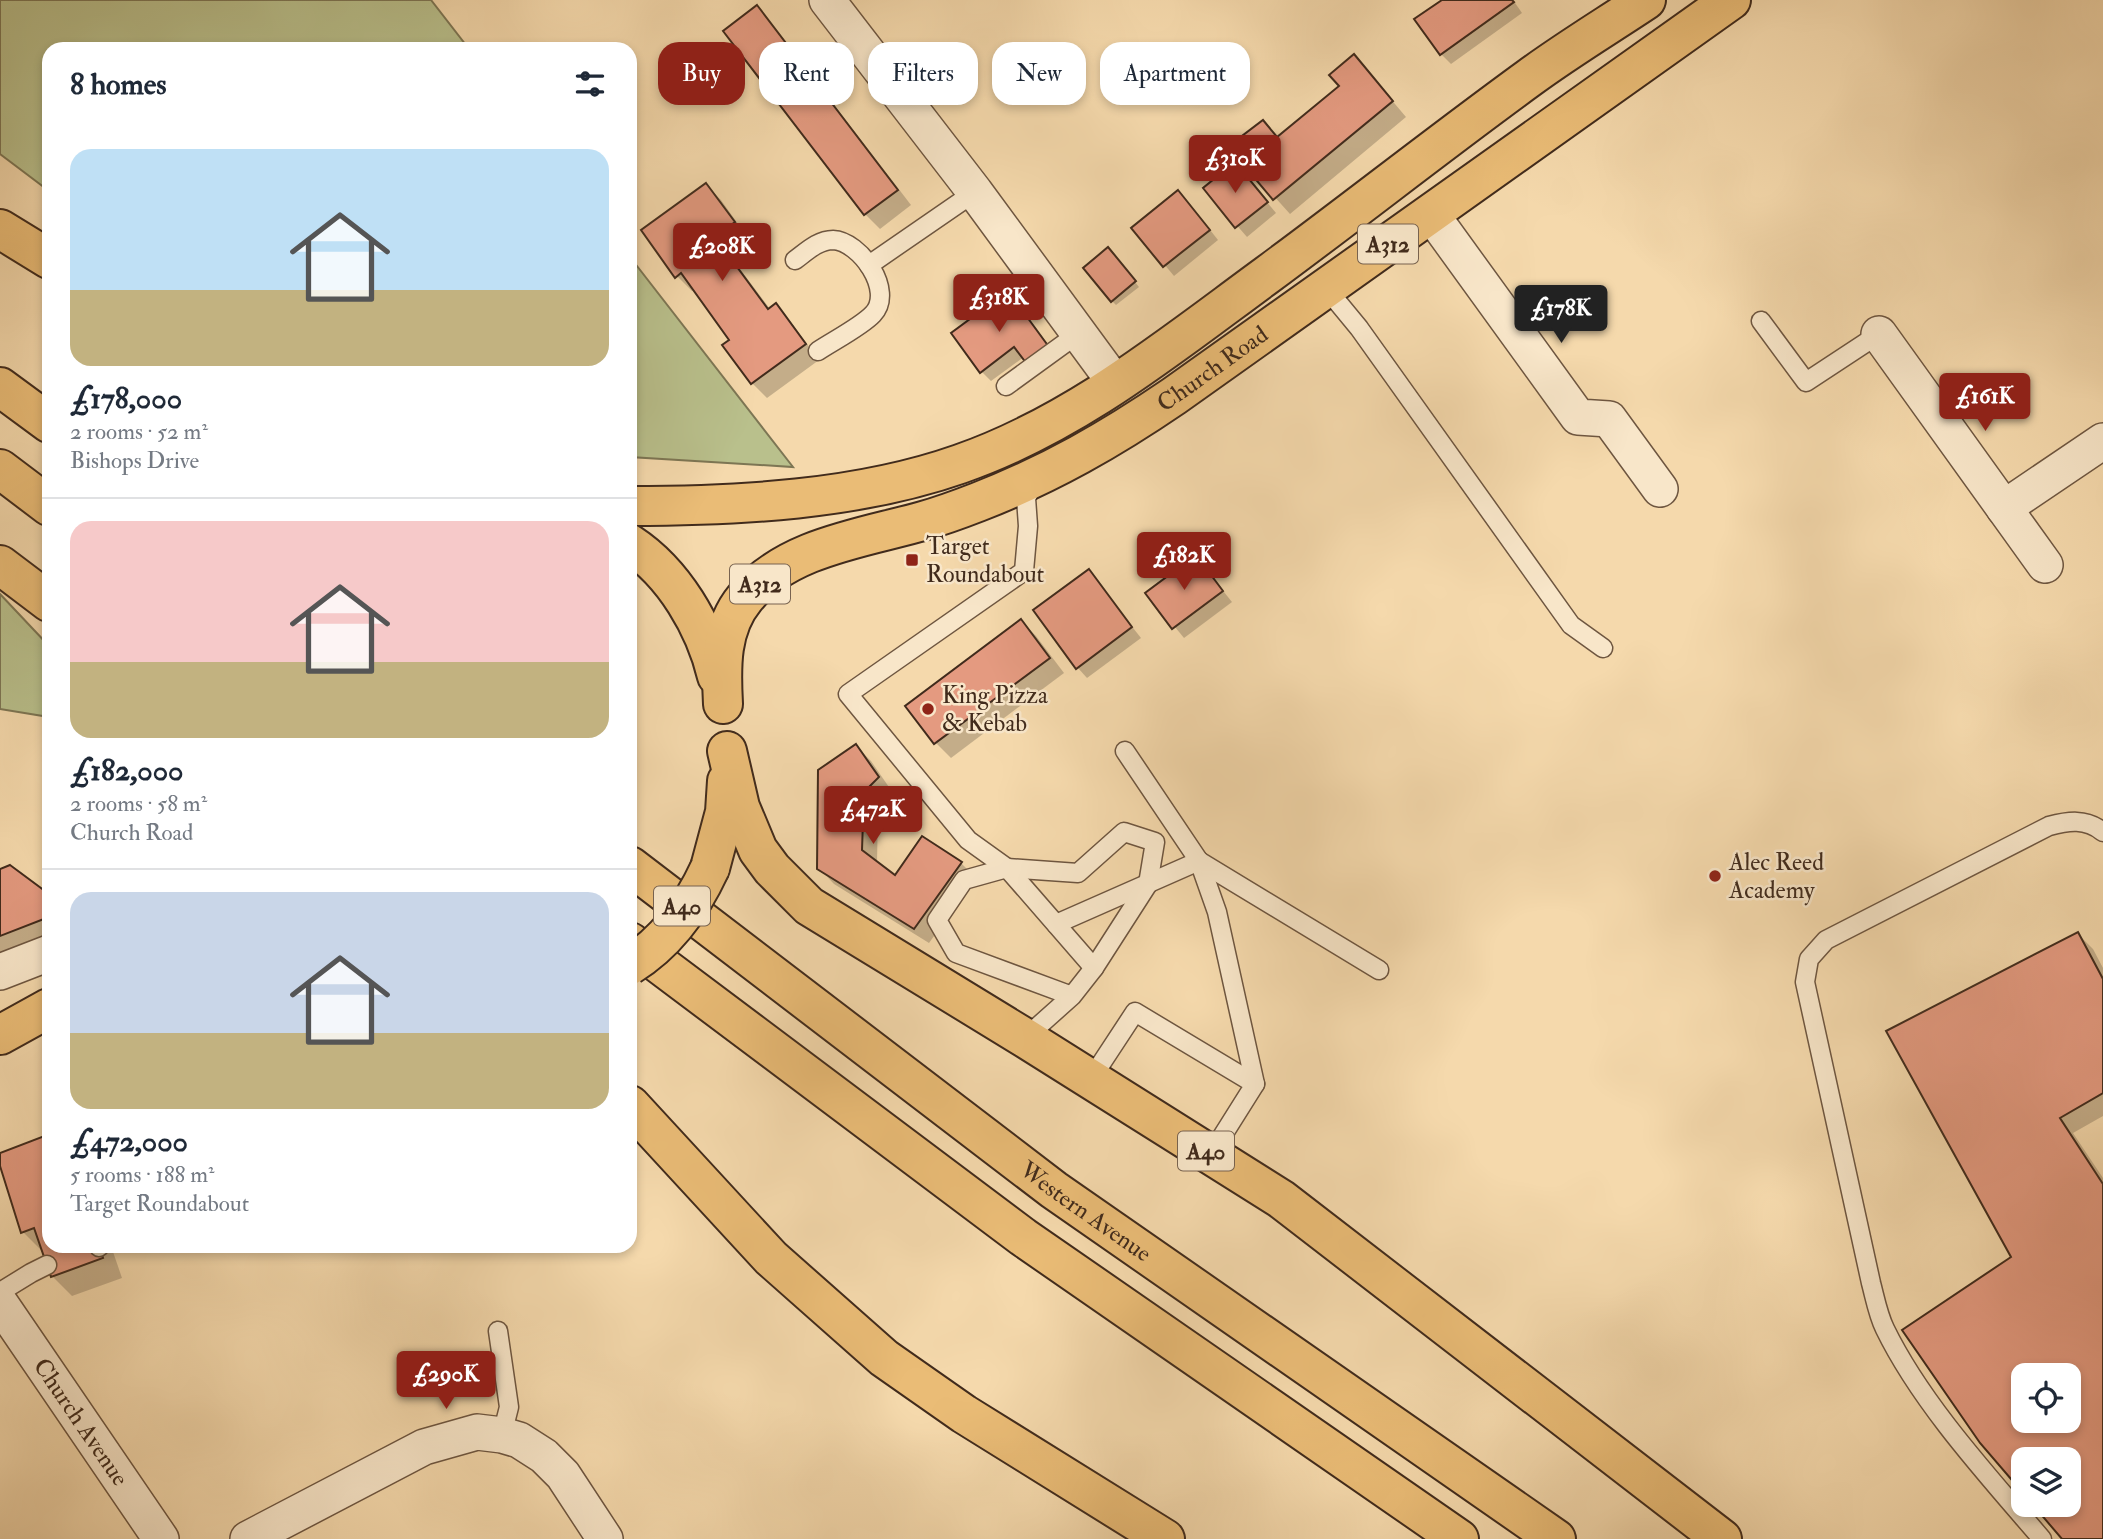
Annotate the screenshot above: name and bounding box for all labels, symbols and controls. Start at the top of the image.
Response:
chip: Buy [658,42,745,105]
chip: Rent [759,42,854,105]
chip: Filters [868,42,978,105]
chip: New [992,42,1086,105]
chip: Apartment [1100,42,1250,105]
icon: filters [571,65,609,103]
text: 8 homes [70,66,167,103]
pin: £310K [1186,136,1284,195]
text: £310K [1205,143,1265,172]
icon: home [277,194,403,320]
pin: £208K [673,224,771,283]
road number: A312 [1358,224,1418,264]
text: £208K [689,231,755,260]
pin: £318K [950,274,1048,334]
text: £318K [969,282,1029,311]
pin: £178K [1512,286,1610,345]
text: £178K [1530,293,1592,322]
street label: Church Road [1151,319,1274,419]
pin: £161K [1936,374,2034,433]
text: £178,000 [70,380,182,417]
text: £161K [1955,381,2015,410]
text: 2 rooms · 52 m² [70,417,208,446]
text: Bishops Drive [70,446,199,475]
place label: Target Roundabout [926,531,1045,590]
pin: £182K [1135,532,1233,592]
text: £182K [1153,540,1215,569]
marker: Target Roundabout [904,552,920,568]
road number: A312 [730,564,790,604]
icon: home [277,566,403,692]
place label: King Pizza & Kebab [942,680,1049,739]
marker: King Pizza & Kebab [920,701,936,717]
text: £182,000 [70,752,183,789]
pin: £472K [824,786,922,846]
text: 2 rooms · 58 m² [70,789,207,818]
text: £472K [840,794,906,823]
text: Church Road [70,818,193,847]
place label: Alec Reed Academy [1728,847,1824,906]
marker: Alec Reed Academy [1707,868,1723,884]
road number: A40 [654,886,710,925]
icon: home [277,937,403,1063]
text: £472,000 [70,1123,188,1160]
road number: A40 [1178,1132,1234,1170]
street label: Western Avenue [1013,1154,1158,1269]
text: 5 rooms · 188 m² [70,1160,214,1189]
text: Target Roundabout [70,1189,249,1218]
street label: Church Avenue [27,1352,136,1492]
pin: £290K [397,1352,495,1411]
text: £290K [413,1359,479,1388]
map controls [2011,1363,2081,1517]
button: locate [2011,1363,2081,1433]
button: layers [2011,1447,2081,1517]

